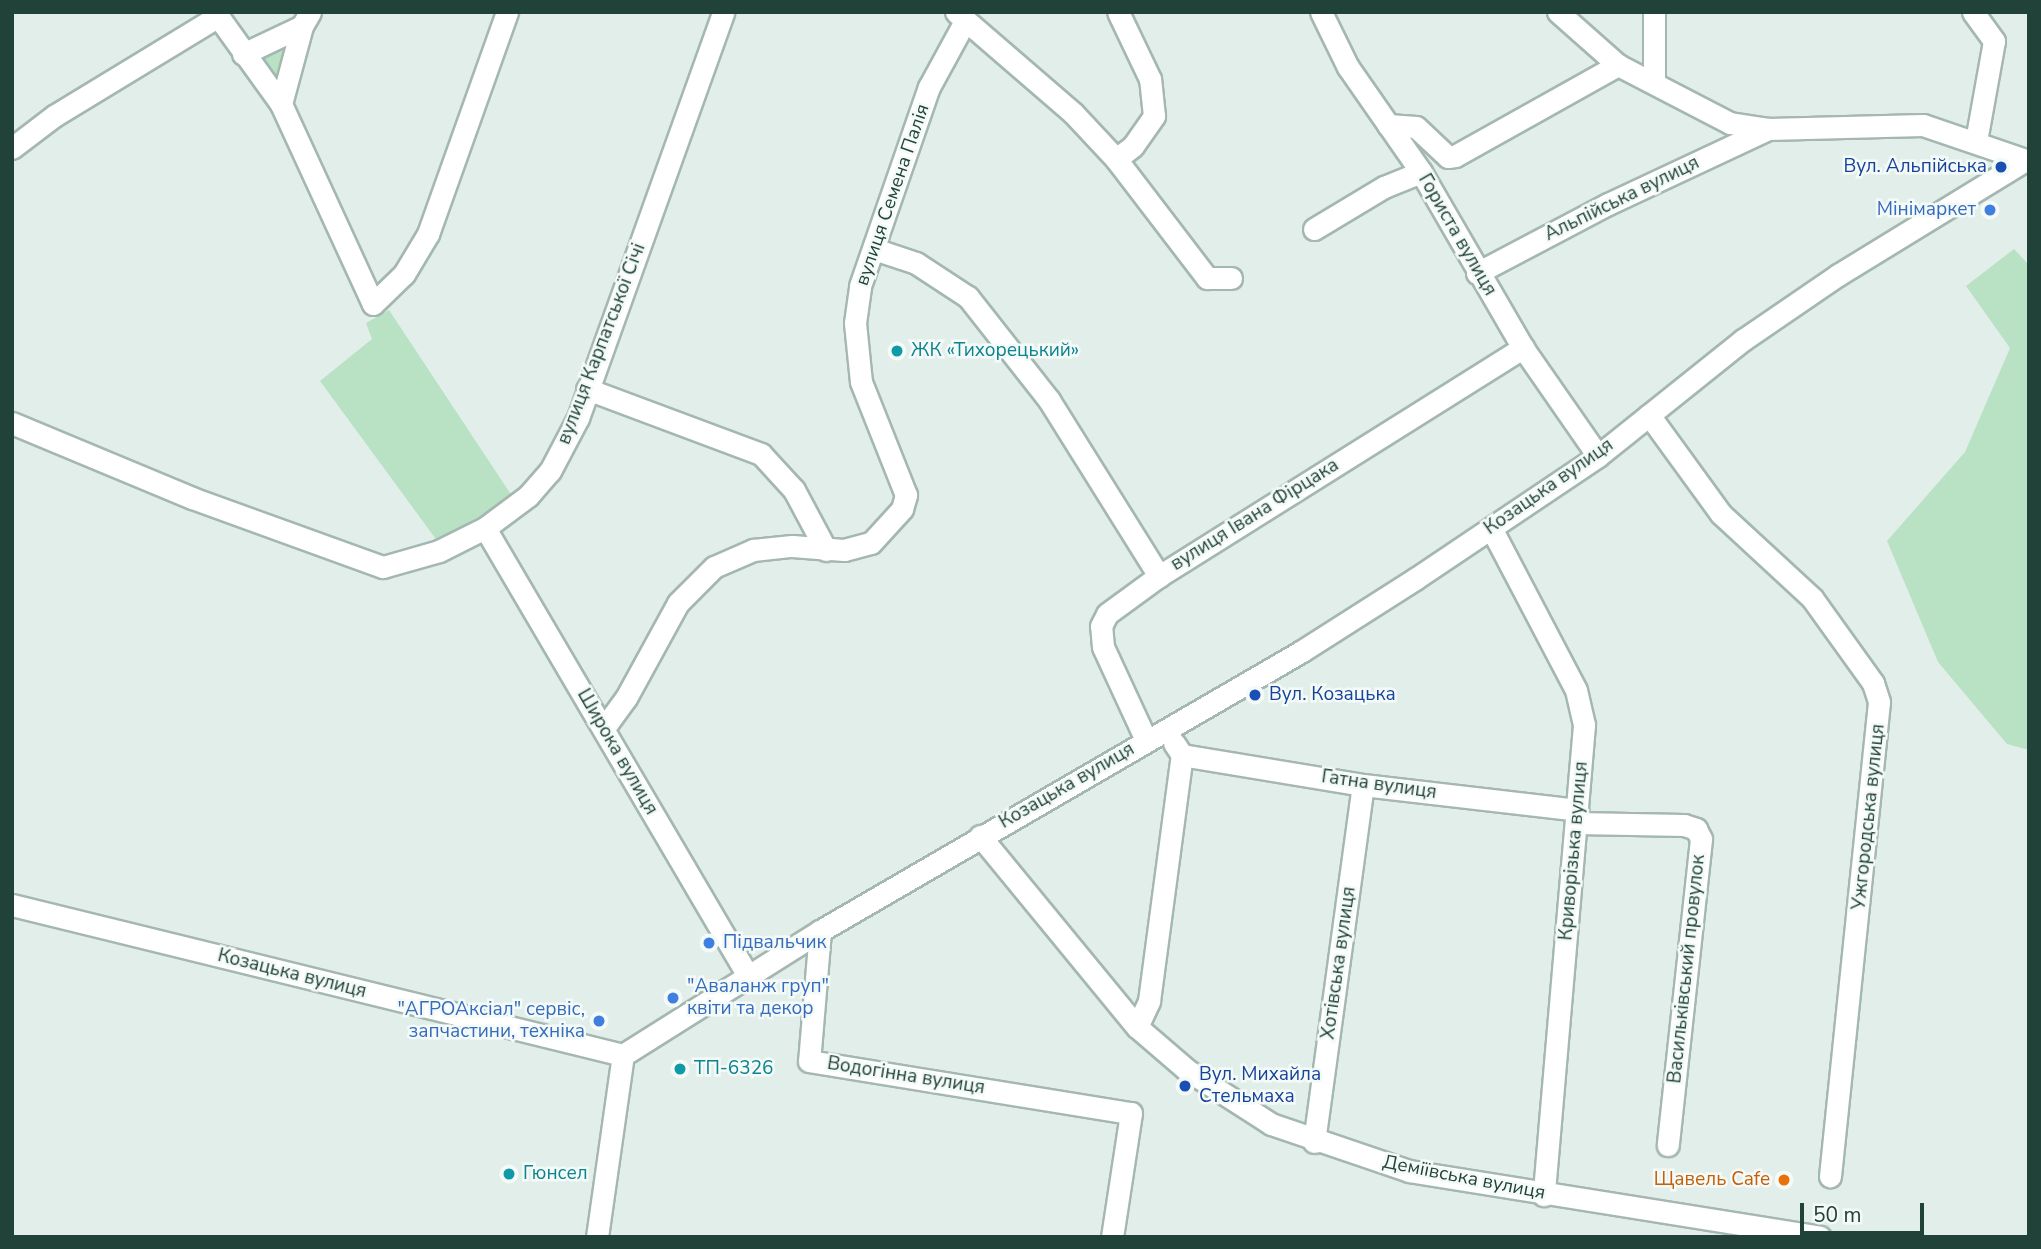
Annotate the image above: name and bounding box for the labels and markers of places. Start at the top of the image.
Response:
place label: Вул. Альпійська [1843,156,1987,178]
marker: Вул. Альпійська [1993,159,2009,175]
place label: Мінімаркет [1877,199,1976,221]
marker: Мінімаркет [1982,202,1998,218]
place label: ЖК «Тихорецький» [911,340,1079,362]
marker: ЖК «Тихорецький» [889,343,905,359]
place label: Вул. Козацька [1269,684,1396,706]
marker: Вул. Козацька [1247,687,1263,703]
place label: Підвальчик [723,932,827,954]
marker: Підвальчик [701,935,717,951]
place label: "Аваланж груп" квіти та декор [687,976,829,1020]
marker: "Аваланж груп" квіти та декор [665,990,681,1006]
place label: "АГРОАксіал" сервіс, запчастини, техніка [397,999,585,1043]
marker: "АГРОАксіал" сервіс, запчастини, техніка [591,1013,607,1029]
place label: ТП-6326 [694,1058,773,1080]
marker: ТП-6326 [672,1061,688,1077]
place label: Вул. Михайла Стельмаха [1199,1064,1321,1108]
marker: Вул. Михайла Стельмаха [1177,1078,1193,1094]
place label: Гюнсел [523,1163,588,1185]
marker: Гюнсел [501,1166,517,1182]
place label: Щавель Cafe [1654,1169,1770,1191]
marker: Щавель Cafe [1776,1172,1792,1188]

